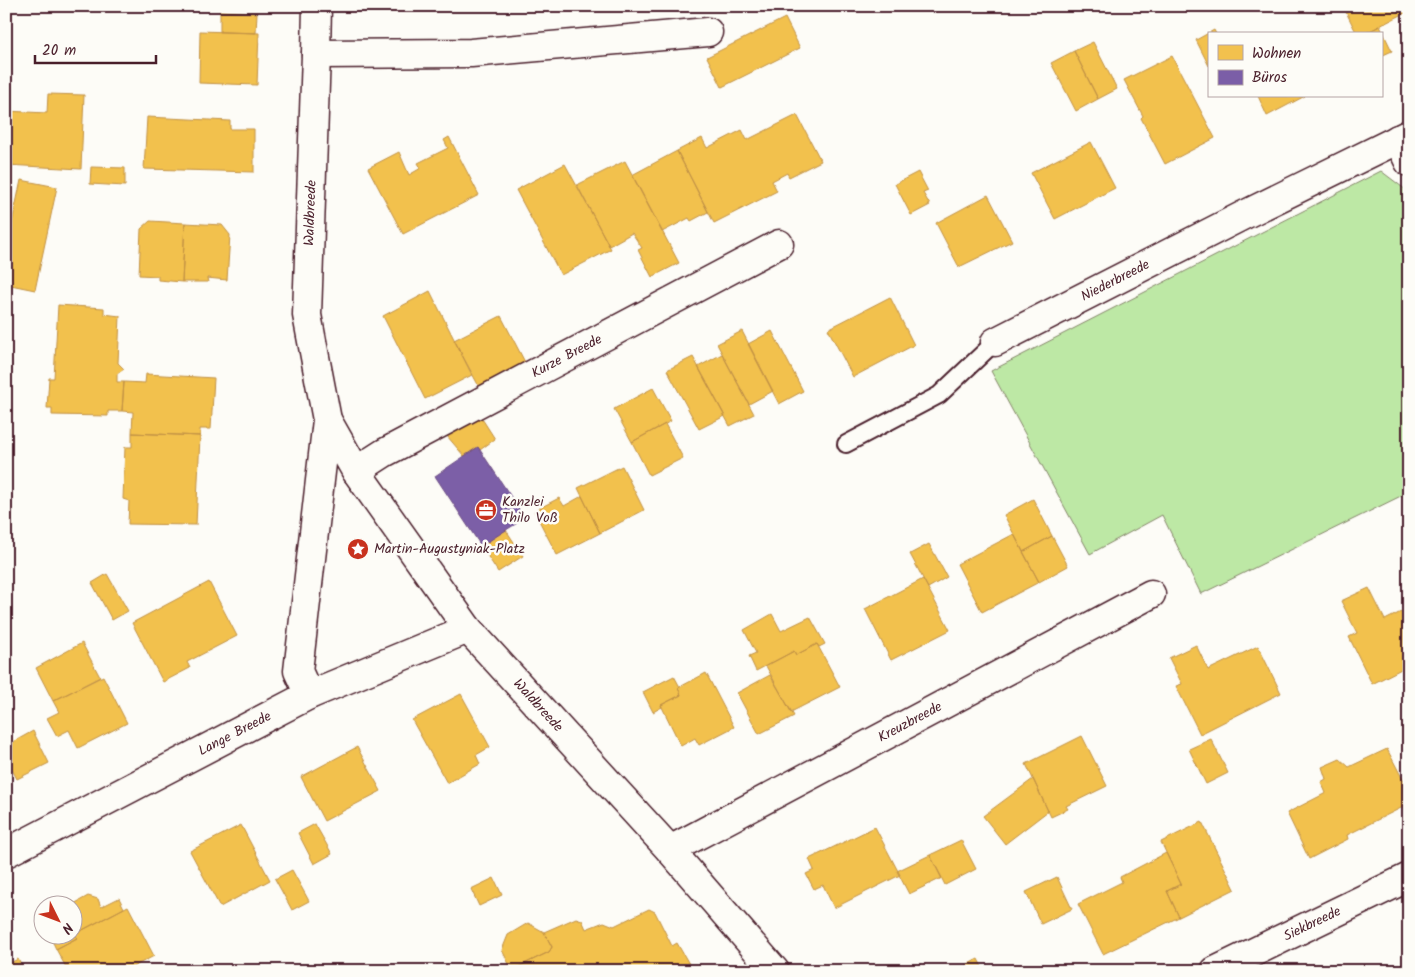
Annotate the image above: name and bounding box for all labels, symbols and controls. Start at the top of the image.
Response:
scale bar [35,32,156,64]
legend [1208,32,1382,98]
text: 20 m [42,39,76,63]
text: Wohnen [1252,42,1301,66]
text: Büros [1252,66,1288,90]
street label: Waldbreede [298,179,323,246]
street label: Niederbreede [1077,254,1154,308]
street label: Kurze Breede [527,328,607,384]
place label: Kanzlei Thilo Voß [502,491,558,529]
office icon: Kanzlei Thilo Voß [474,498,498,522]
place icon: Martin-Augustyniak-Platz [346,537,370,561]
place label: Martin-Augustyniak-Platz [374,538,525,560]
street label: Waldbreede [508,674,569,738]
street label: Kreuzbreede [874,696,947,748]
street label: Lange Breede [194,705,276,762]
north arrow [32,894,82,944]
street label: Siekbreede [1280,900,1345,947]
text: N [56,917,78,939]

